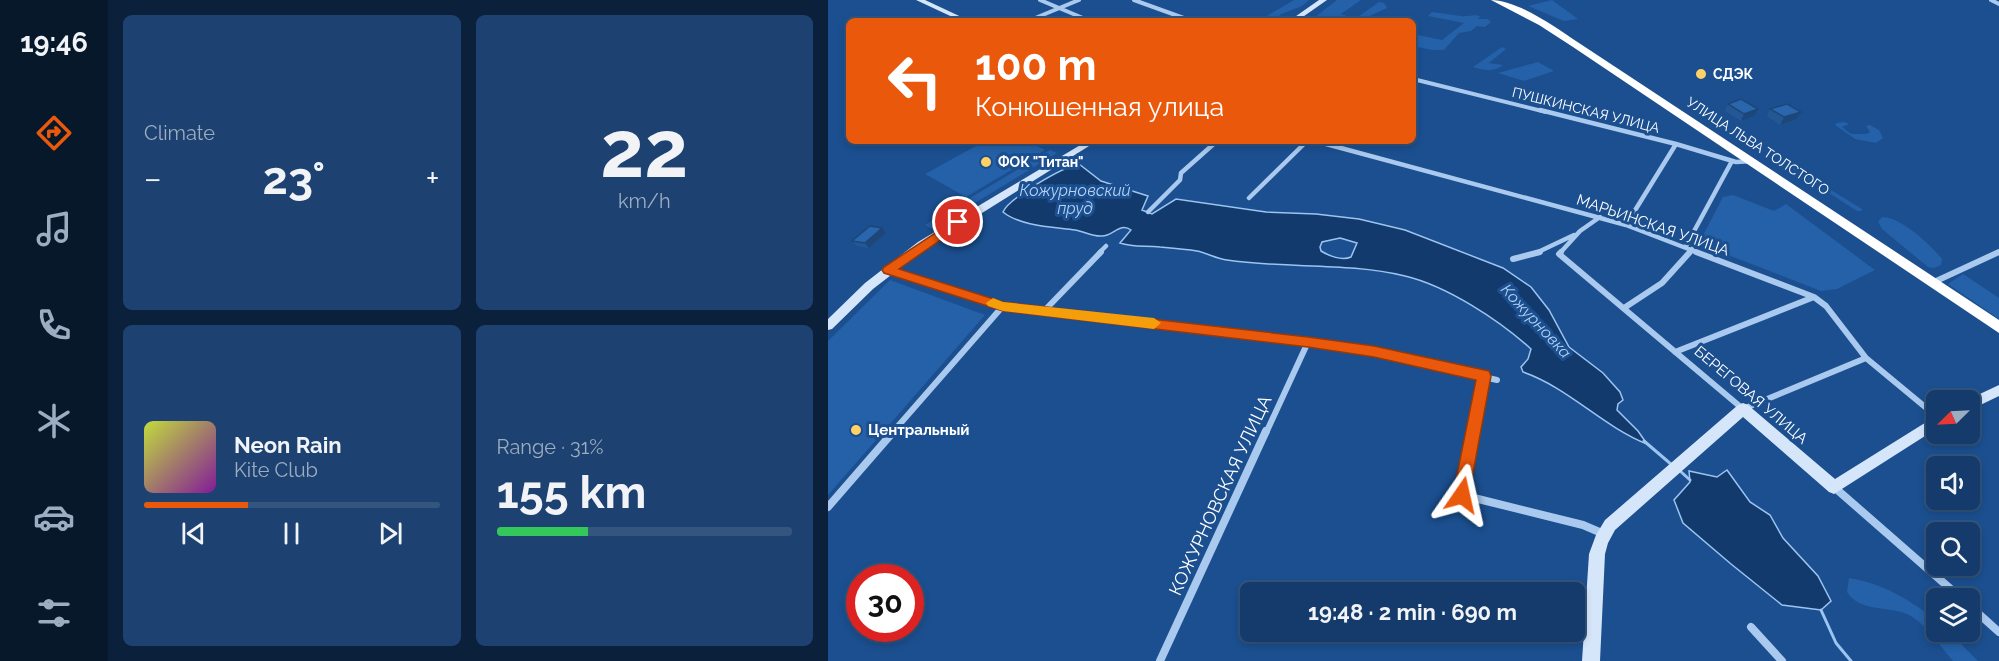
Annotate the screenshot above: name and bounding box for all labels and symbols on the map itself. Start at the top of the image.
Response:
place label: СДЭК [1713,66,1754,82]
marker: СДЭК [1694,67,1708,81]
street label: ПУШКИНСКАЯ УЛИЦА [1511,84,1662,136]
street label: УЛИЦА ЛЬВА ТОЛСТОГО [1684,94,1832,198]
place label: ФОК "Титан" [998,154,1084,170]
marker: ФОК "Титан" [979,155,993,169]
water label: Кожурновский пруд [1019,181,1131,218]
street label: МАРЬИНСКАЯ УЛИЦА [1574,190,1732,260]
pin [932,196,983,247]
water label: Кожурновка [1497,280,1575,362]
street label: БЕРЕГОВАЯ УЛИЦА [1691,342,1811,448]
north arrow [1926,390,1980,444]
street label: КОЖУРНОВСКАЯ УЛИЦА [1164,392,1276,598]
place label: Центральный [868,421,969,439]
marker: Центральный [849,423,863,437]
position arrow [1430,463,1494,527]
speed limit sign: 30 [846,564,924,642]

